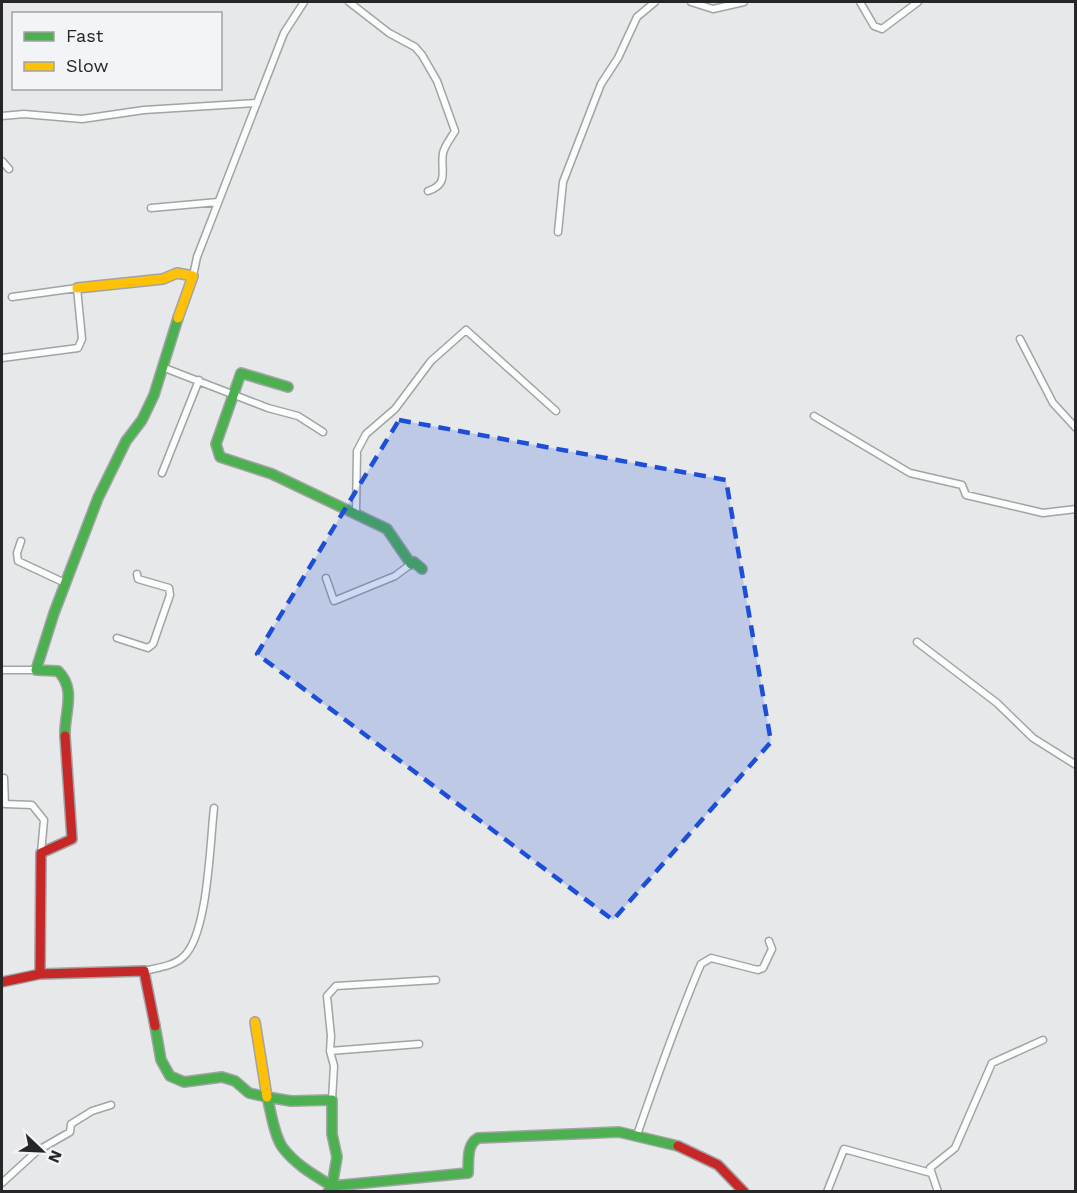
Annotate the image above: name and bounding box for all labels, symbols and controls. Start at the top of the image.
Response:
legend [12,12,222,90]
text: Fast [66,25,104,46]
text: Slow [66,55,109,76]
north arrow [12,1121,72,1181]
text: N [44,1147,66,1166]

